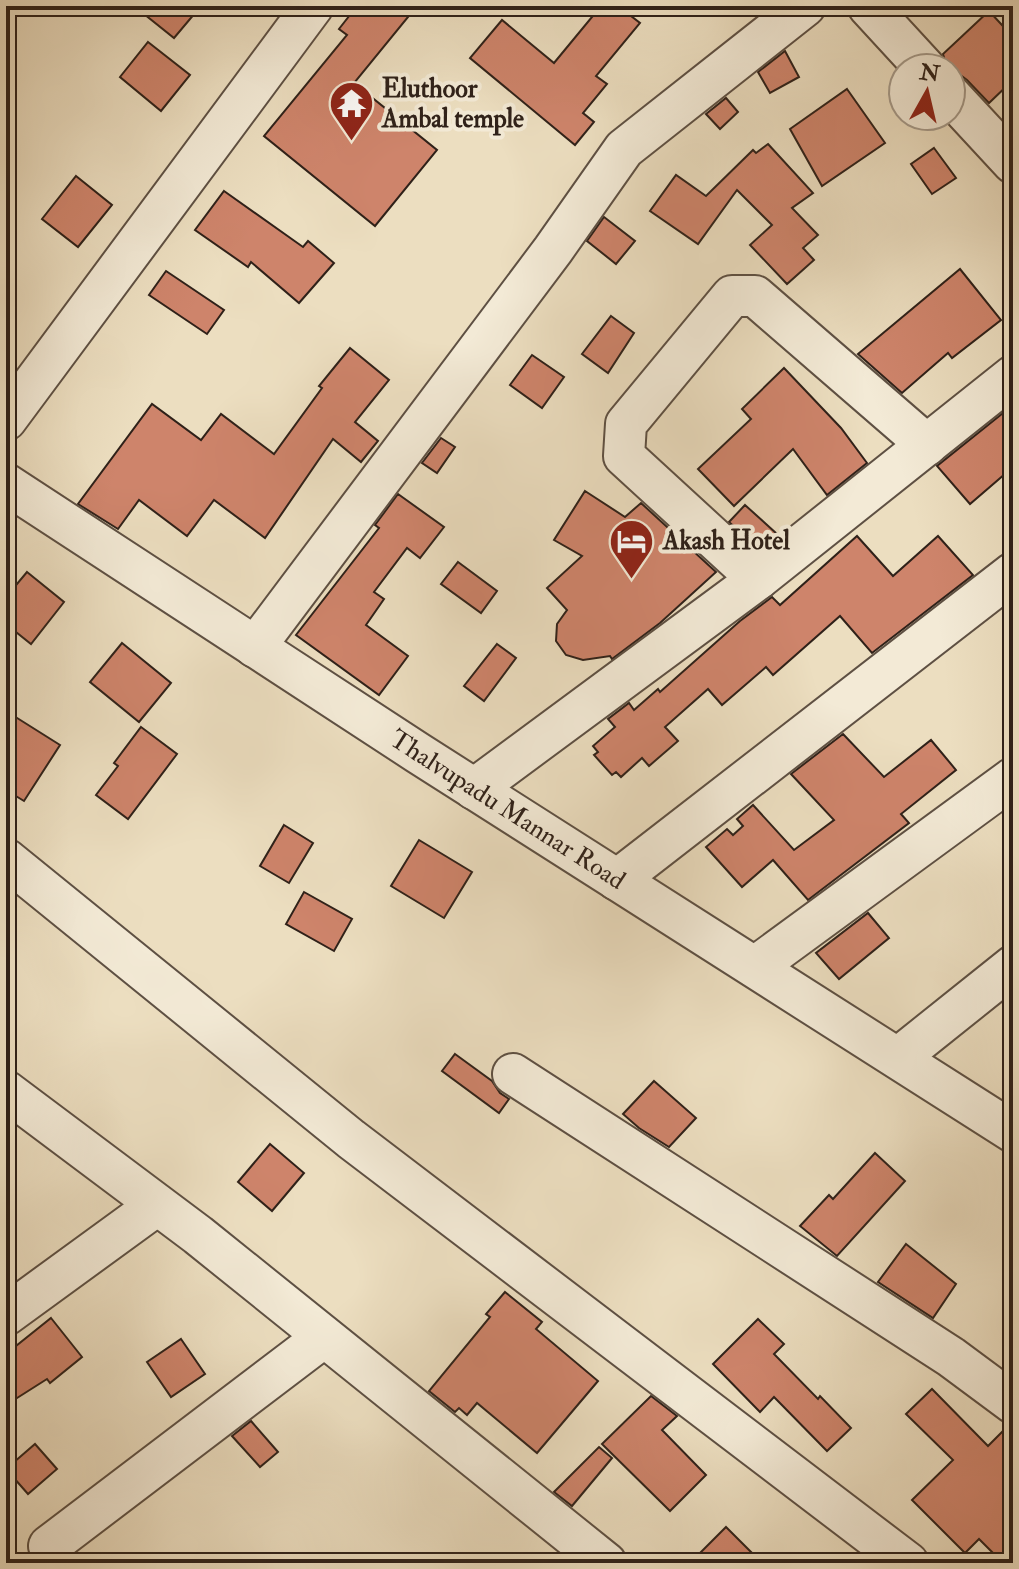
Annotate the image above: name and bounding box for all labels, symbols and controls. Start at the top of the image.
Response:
north arrow [887,52,967,132]
text: N [917,58,942,88]
place label: Eluthoor Ambal temple [381,73,524,136]
temple icon: Eluthoor Ambal temple [327,80,375,143]
hotel icon: Akash Hotel [608,517,656,580]
place label: Akash Hotel [662,525,790,557]
street label: Thalvupadu Mannar Road [384,723,631,897]

